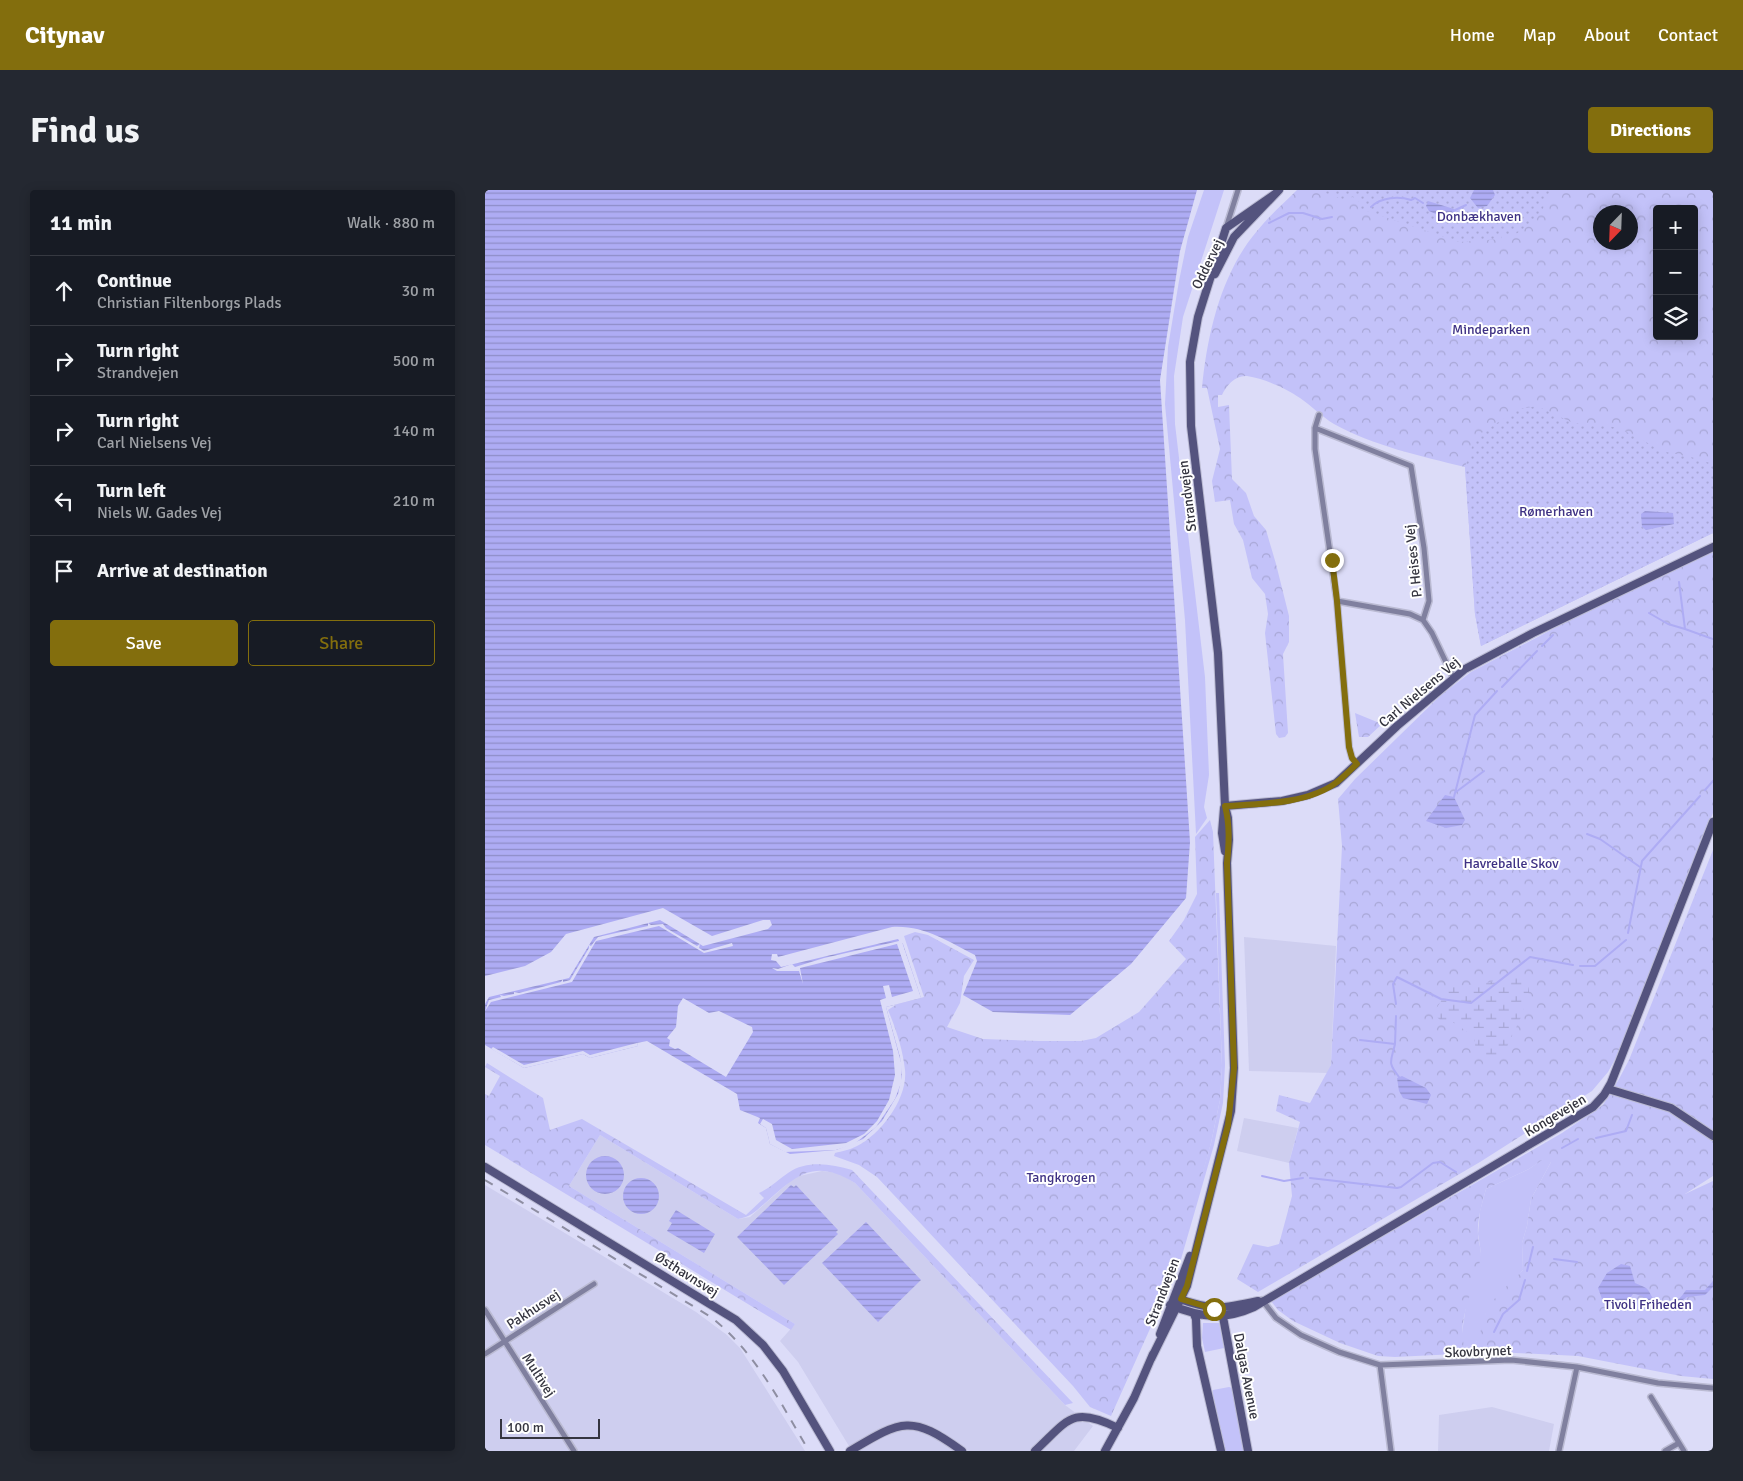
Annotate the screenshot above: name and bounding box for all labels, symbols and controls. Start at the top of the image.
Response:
text: Citynav [25,20,104,50]
text: Home [1450,24,1495,46]
text: Map [1523,24,1556,46]
text: About [1584,24,1630,46]
text: Contact [1658,24,1718,46]
button: Directions [1588,107,1713,153]
text: Find us [30,109,140,152]
north arrow [1593,205,1638,250]
map controls [1653,205,1698,340]
button: + [1653,205,1698,250]
park label: Donbækhaven [1437,208,1521,225]
text: 11 min [50,210,112,236]
text: Walk · 880 m [347,213,435,233]
street label: Oddervej [1188,236,1227,292]
button: − [1653,250,1698,295]
text: Continue [97,269,172,293]
icon: ahead [50,277,78,305]
text: 30 m [401,281,435,301]
text: Christian Filtenborgs Plads [97,293,281,313]
button: layers [1653,295,1698,340]
park label: Mindeparken [1452,321,1530,338]
text: Turn right [97,339,179,363]
icon: right [50,347,78,375]
text: 500 m [393,351,435,371]
text: Strandvejen [97,363,179,383]
text: Turn right [97,409,179,433]
icon: right [50,417,78,445]
text: 140 m [393,421,435,441]
text: Carl Nielsens Vej [97,433,212,453]
street label: Strandvejen [1175,459,1200,533]
text: Turn left [97,479,166,503]
icon: left [50,487,78,515]
text: 210 m [393,491,435,511]
text: Niels W. Gades Vej [97,503,222,523]
park label: Rømerhaven [1519,503,1593,520]
street label: P. Heises Vej [1401,523,1426,598]
route end [1321,549,1344,572]
icon: arrive [50,557,78,585]
text: Arrive at destination [97,559,268,583]
button: Save [50,620,238,666]
button: Share [248,620,435,666]
street label: Carl Nielsens Vej [1375,654,1463,731]
park label: Havreballe Skov [1463,855,1559,872]
street label: Kongevejen [1521,1090,1589,1140]
park label: Tangkrogen [1026,1169,1096,1186]
street label: Østhavnsvej [652,1248,722,1301]
street label: Strandvejen [1142,1256,1183,1329]
street label: Pakhusvej [503,1286,563,1333]
park label: Tivoli Friheden [1604,1296,1692,1313]
route start [1203,1298,1226,1321]
street label: Dalgas Avenue [1230,1331,1263,1421]
street label: Skovbrynet [1444,1342,1512,1361]
street label: Multivej [518,1350,559,1400]
scale bar [500,1416,600,1439]
text: 100 m [507,1419,544,1436]

